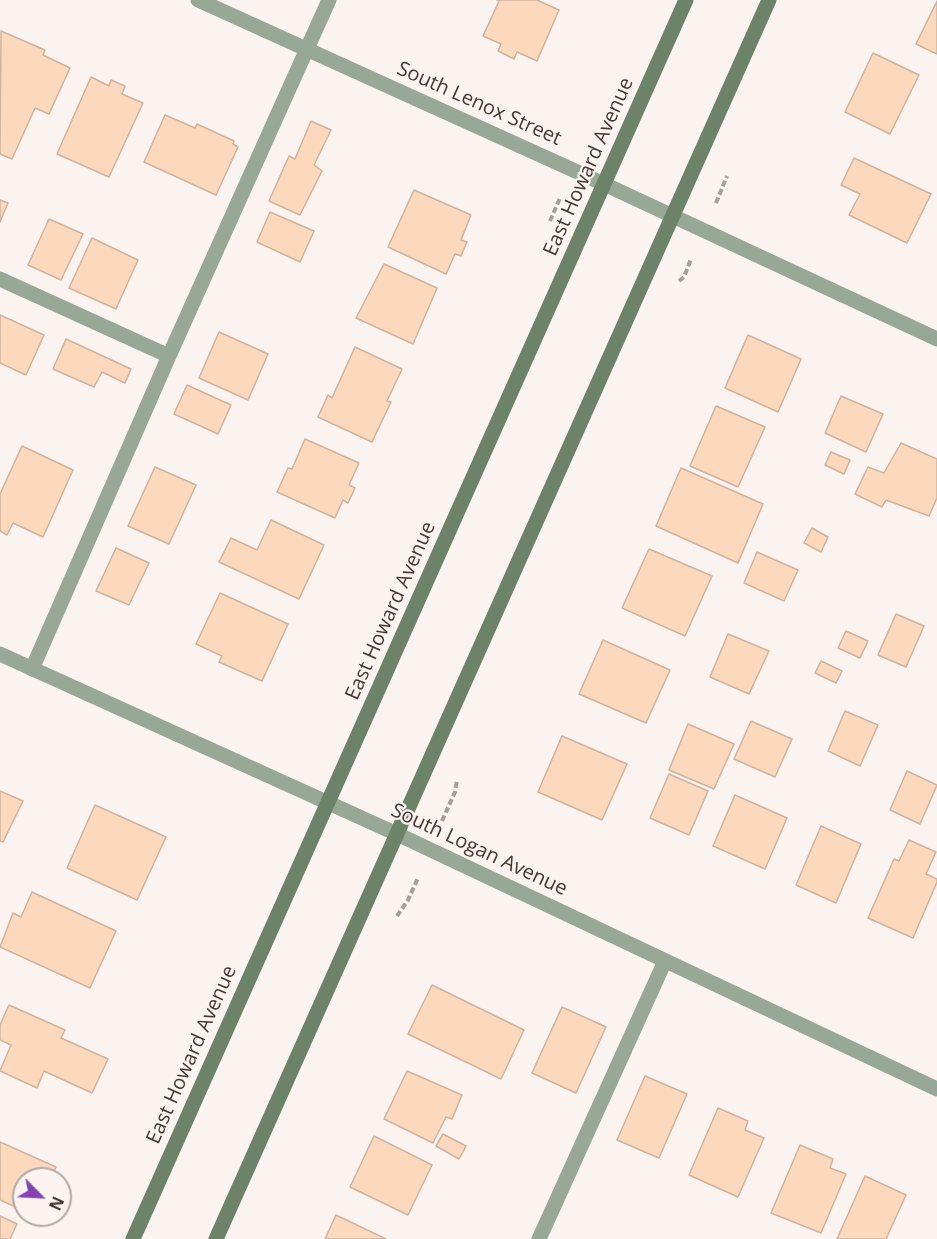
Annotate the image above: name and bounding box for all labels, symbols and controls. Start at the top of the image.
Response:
street label: South Lenox Street [393,57,565,151]
street label: East Howard Avenue [539,74,639,260]
street label: East Howard Avenue [341,518,441,704]
street label: South Logan Avenue [387,799,571,901]
street label: East Howard Avenue [142,962,242,1148]
north arrow [12,1167,72,1227]
text: N [44,1193,69,1214]

